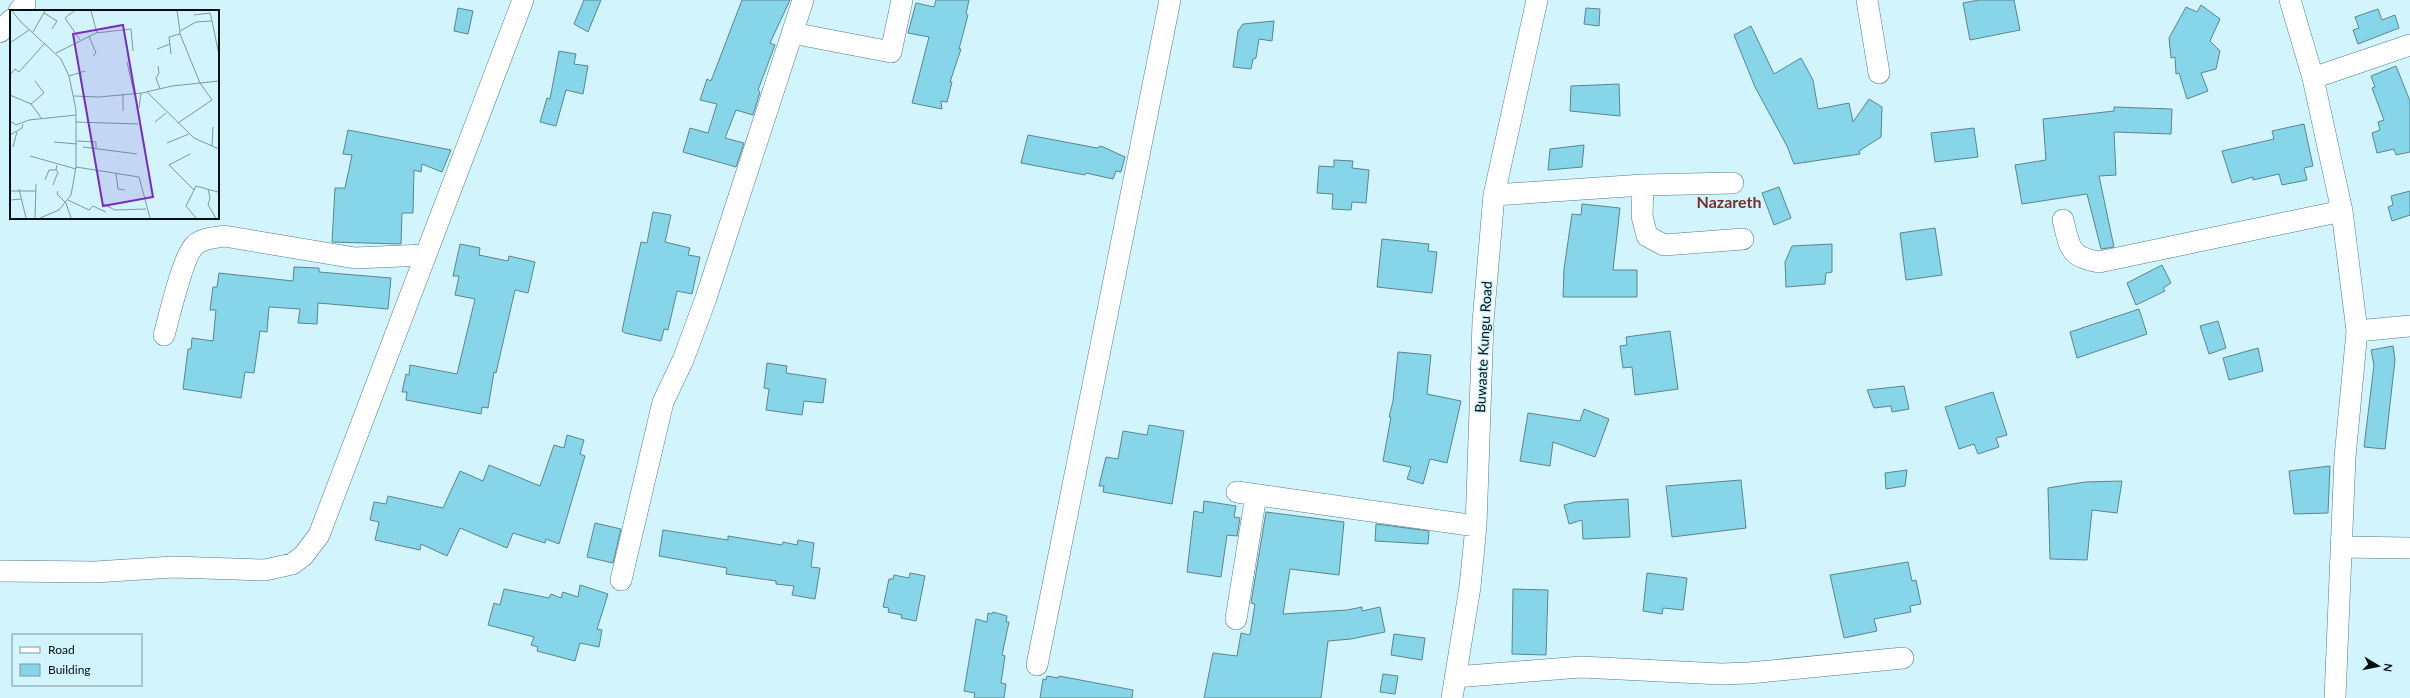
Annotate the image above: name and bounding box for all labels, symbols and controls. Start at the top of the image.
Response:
inset map [10,10,219,219]
district label: Nazareth [1697,192,1761,211]
street label: Buwaate Kungu Road [1471,281,1495,413]
legend [12,634,142,686]
text: Road [48,642,75,657]
north arrow [2358,646,2398,686]
text: Building [48,662,91,677]
text: N [2381,663,2395,673]

